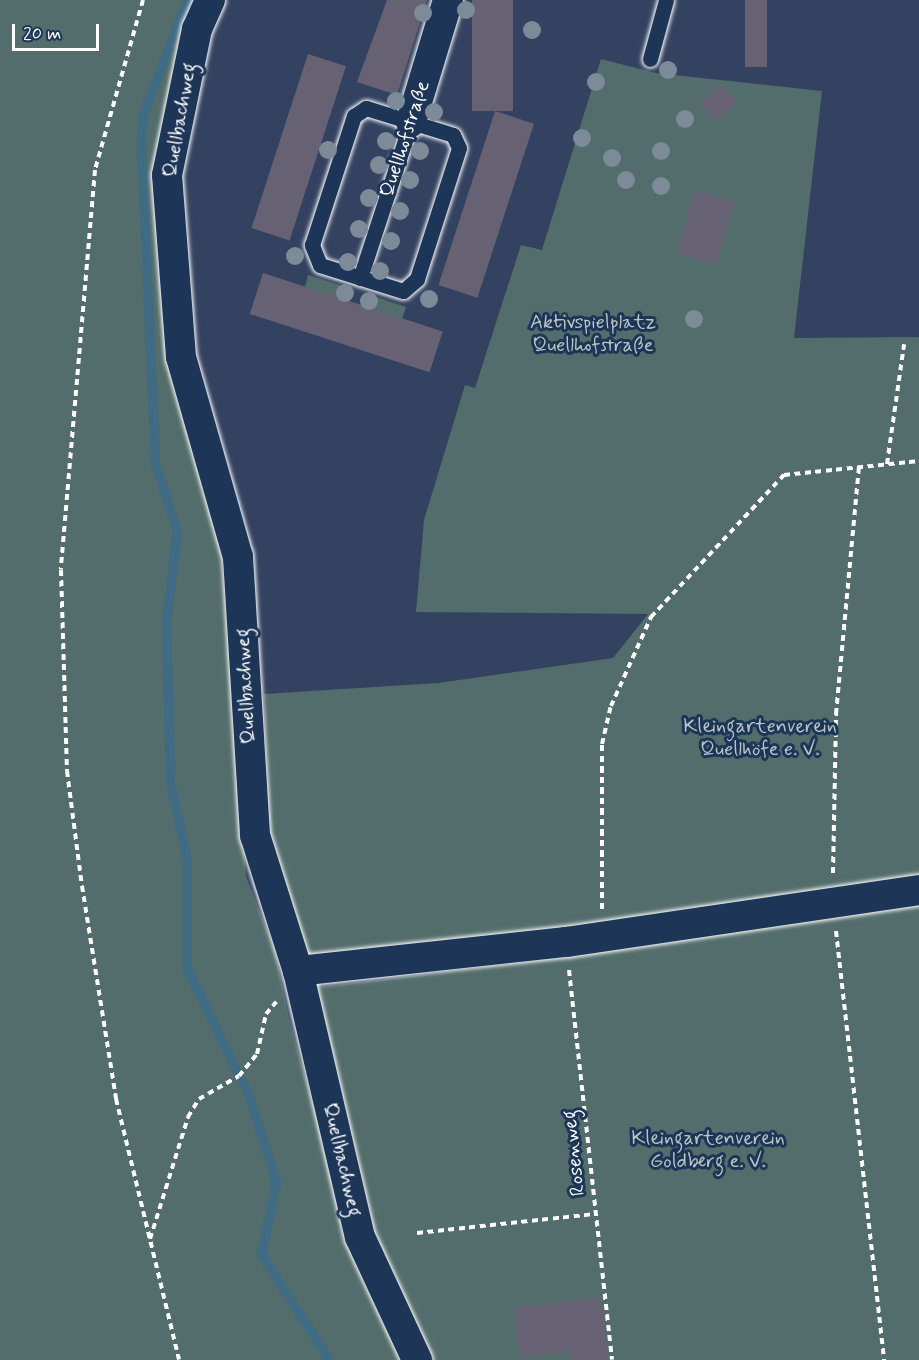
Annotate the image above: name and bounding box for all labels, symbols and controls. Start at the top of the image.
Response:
scale bar [15,12,102,50]
text: 20 m [23,22,61,46]
street label: Quellbachweg [158,61,202,179]
street label: Quellhofstraße [375,78,435,200]
park label: Aktivspielplatz Quellhofstraße [530,311,656,358]
street label: Quellbachweg [231,627,261,745]
park label: Kleingartenverein Quellhöfe e. V. [683,714,837,761]
street label: Quellbachweg [317,1101,367,1219]
street label: Rosenweg [558,1109,590,1197]
park label: Kleingartenverein Goldberg e. V. [631,1126,785,1173]

